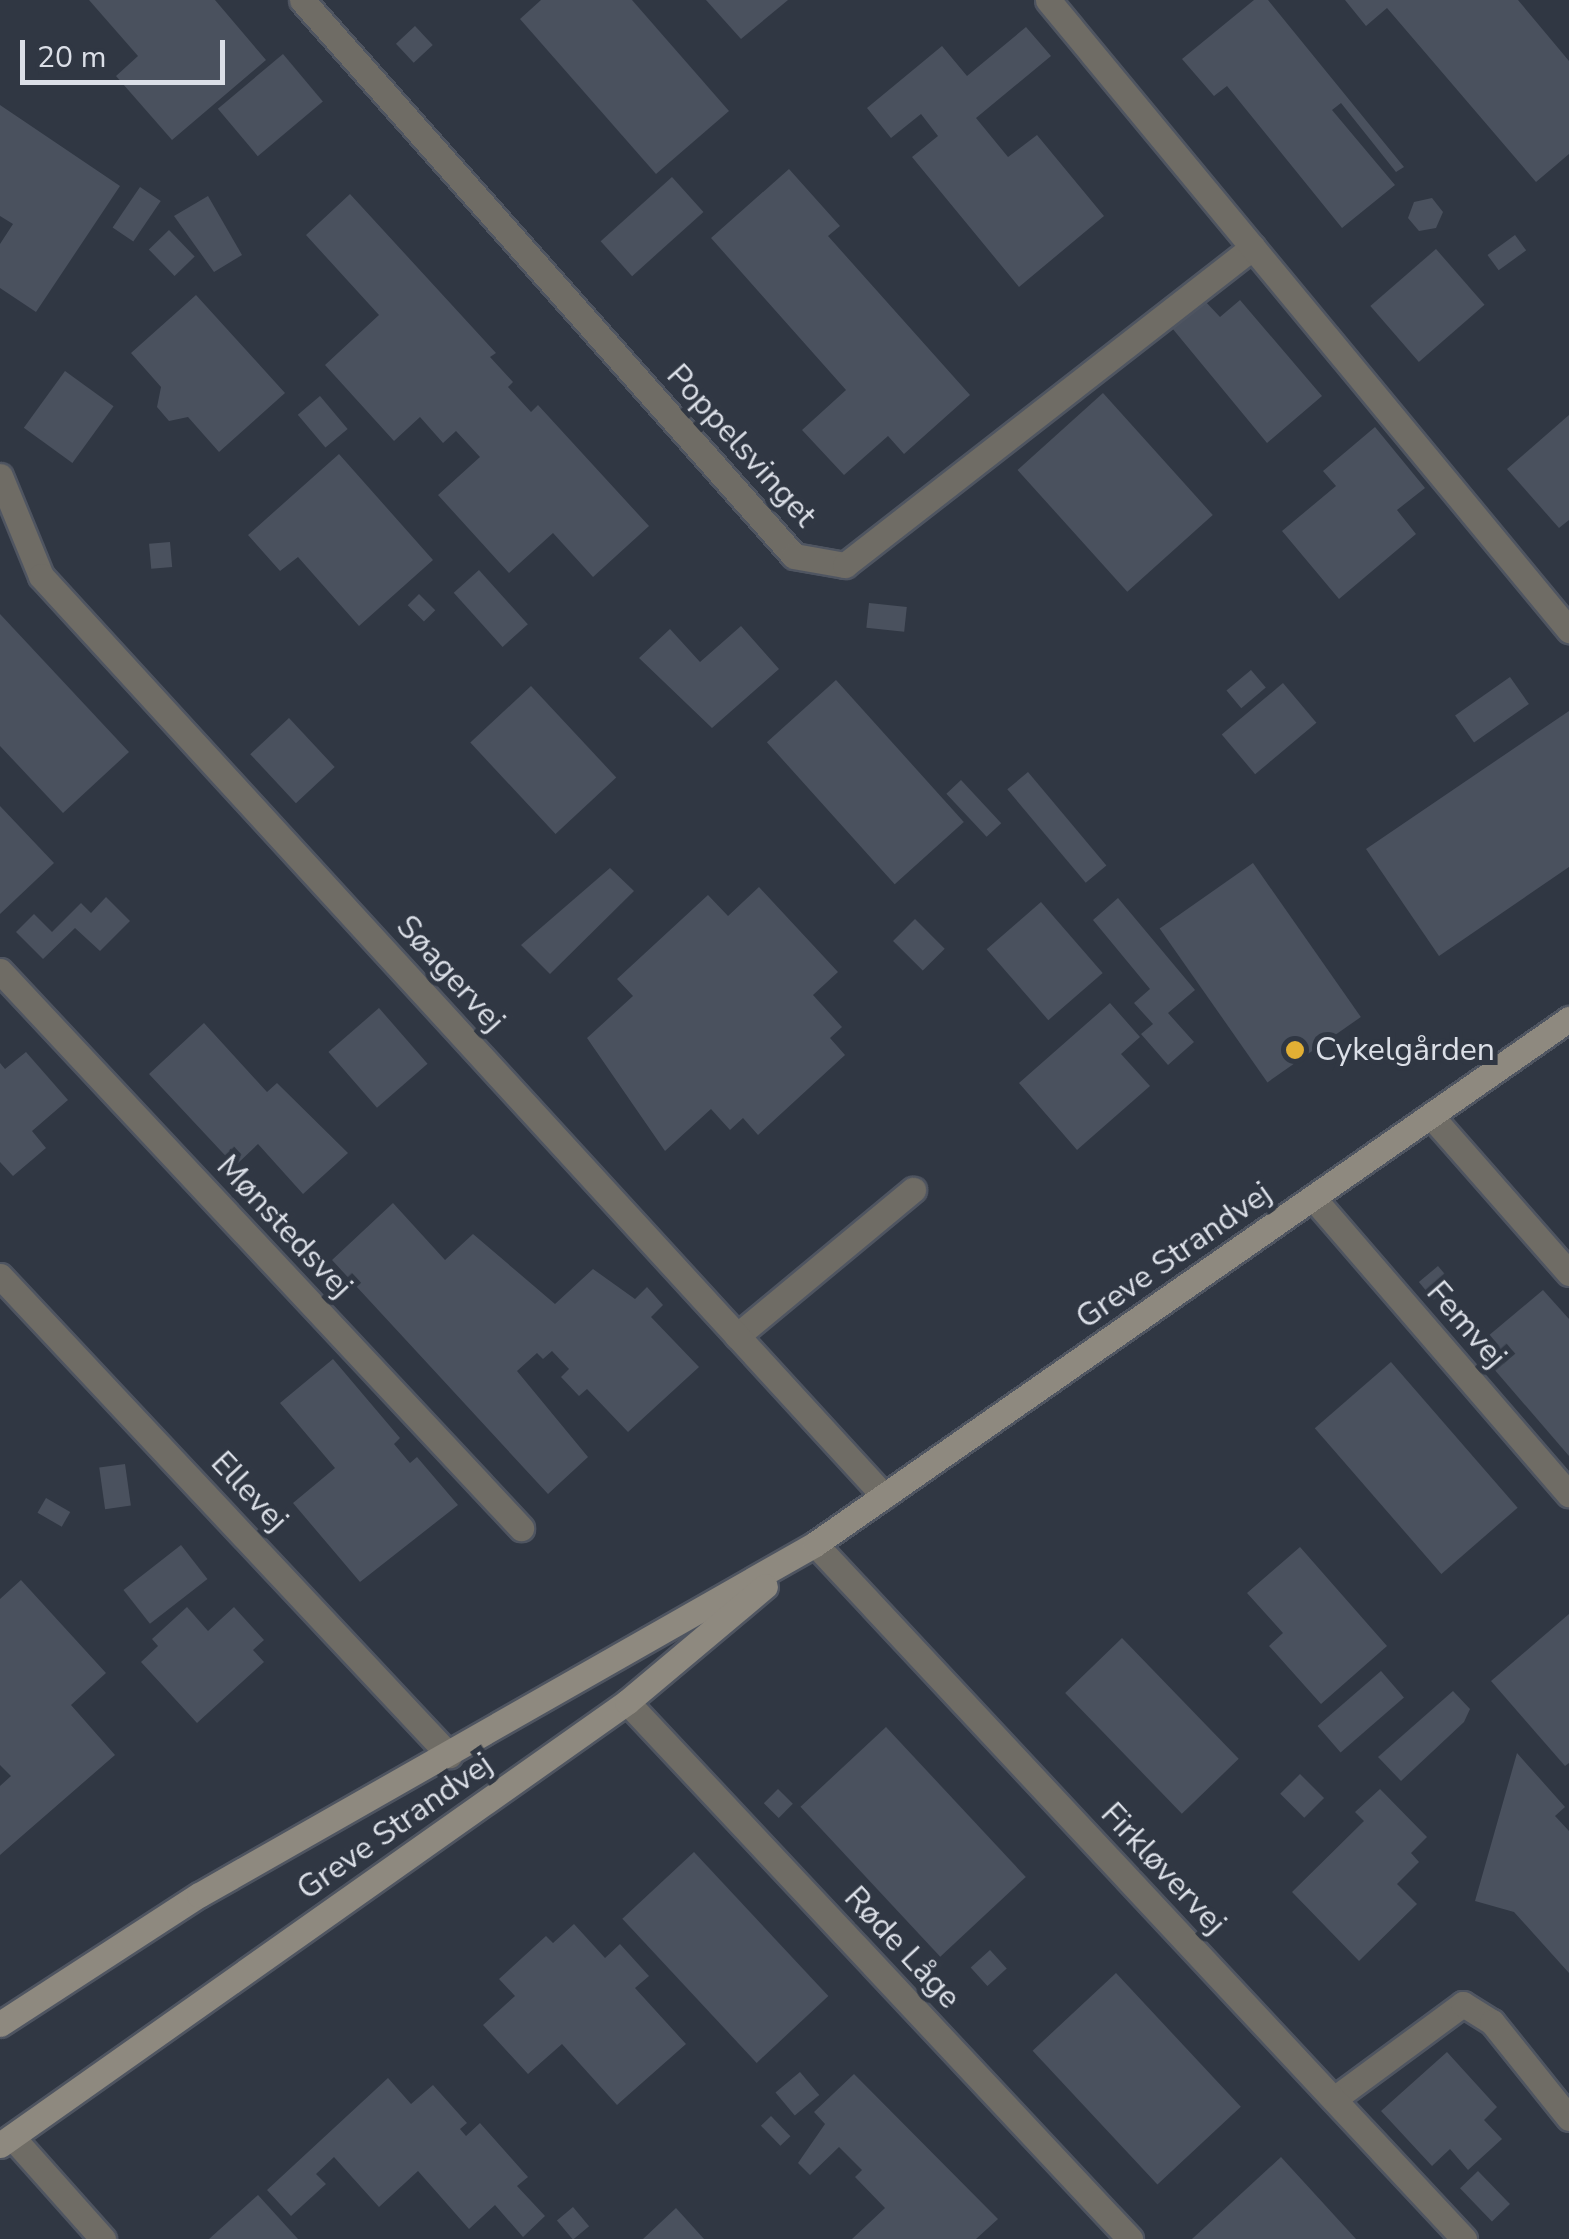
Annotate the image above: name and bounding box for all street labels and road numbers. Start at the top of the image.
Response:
street label: Poppelsvinget [658,357,824,535]
street label: Søagervej [388,908,512,1040]
street label: Mønstedsvej [208,1148,360,1306]
street label: Greve Strandvej [1069,1174,1279,1338]
street label: Femvej [1418,1274,1514,1376]
street label: Ellevej [203,1444,295,1540]
street label: Greve Strandvej [290,1745,500,1909]
street label: Firkløvervej [1092,1795,1234,1943]
street label: Røde Låge [836,1879,968,2017]

